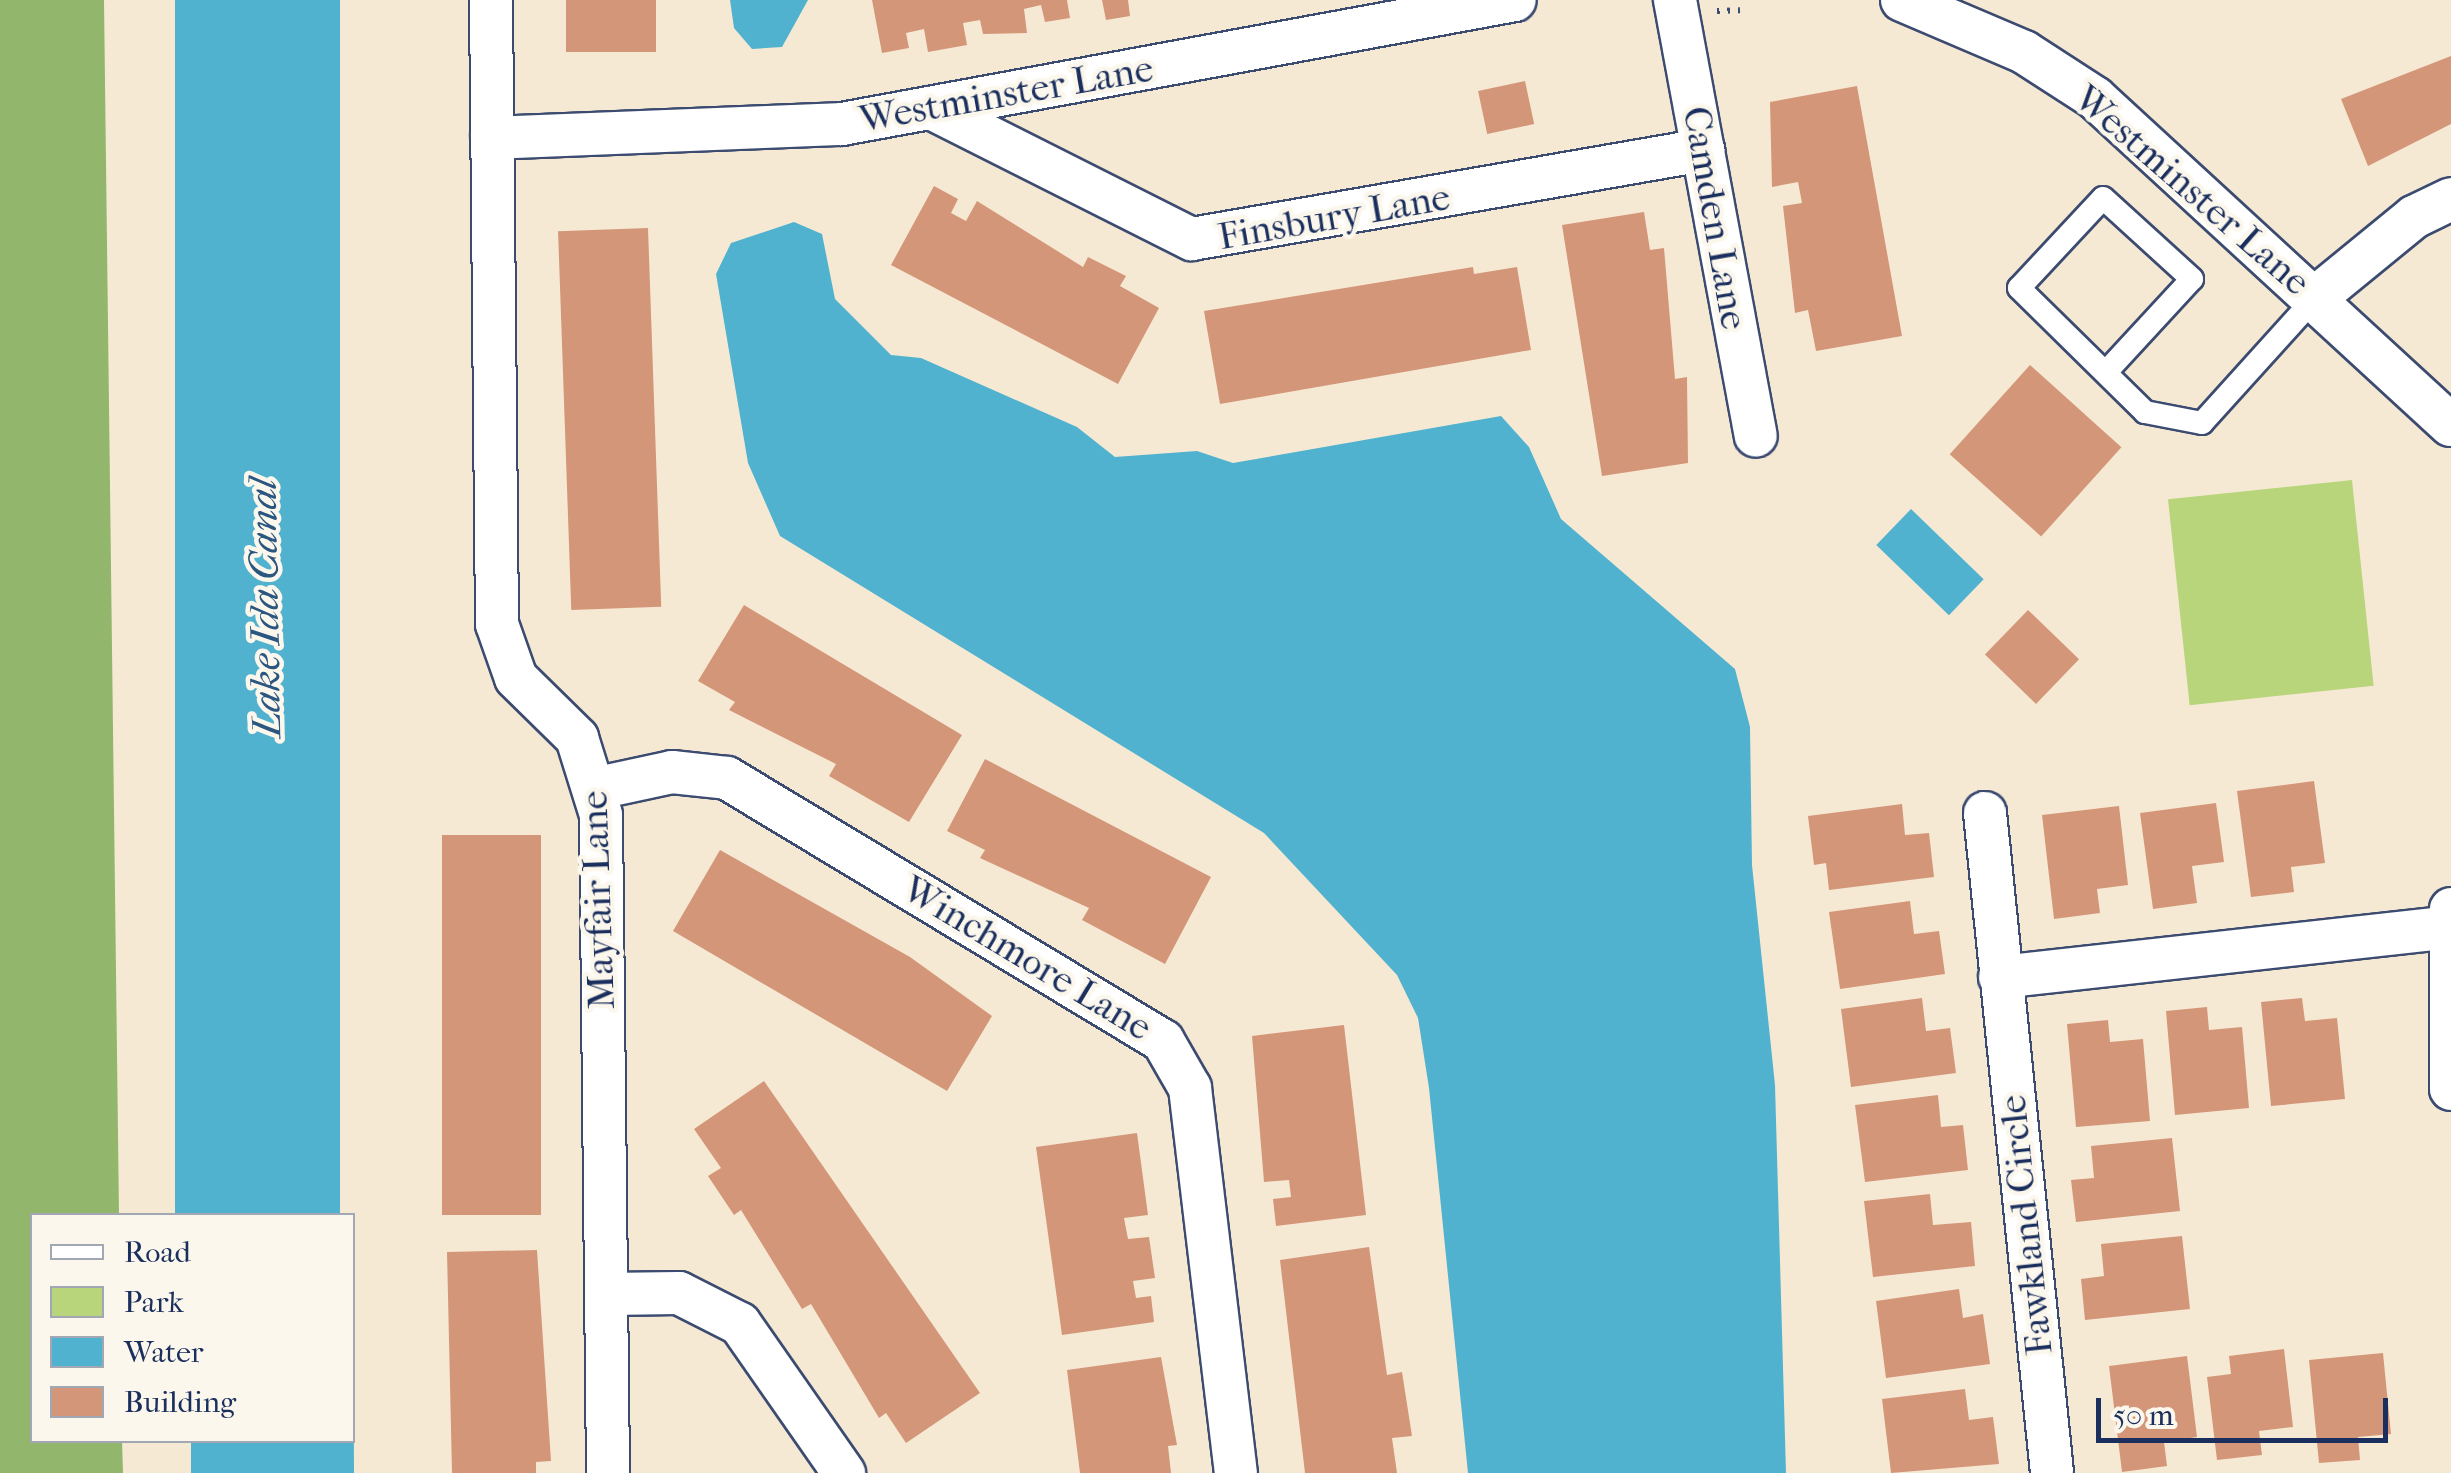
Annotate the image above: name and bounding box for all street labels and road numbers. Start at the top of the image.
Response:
street label: Westminster Lane [855,46,1157,142]
street label: Westminster Lane [2065,75,2319,305]
street label: Camden Lane [1673,103,1757,333]
street label: Finsbury Lane [1215,174,1453,260]
street label: Mayfair Lane [571,790,625,1010]
street label: Winchmore Lane [894,866,1160,1050]
street label: Fawkland Circle [1990,1093,2062,1357]

